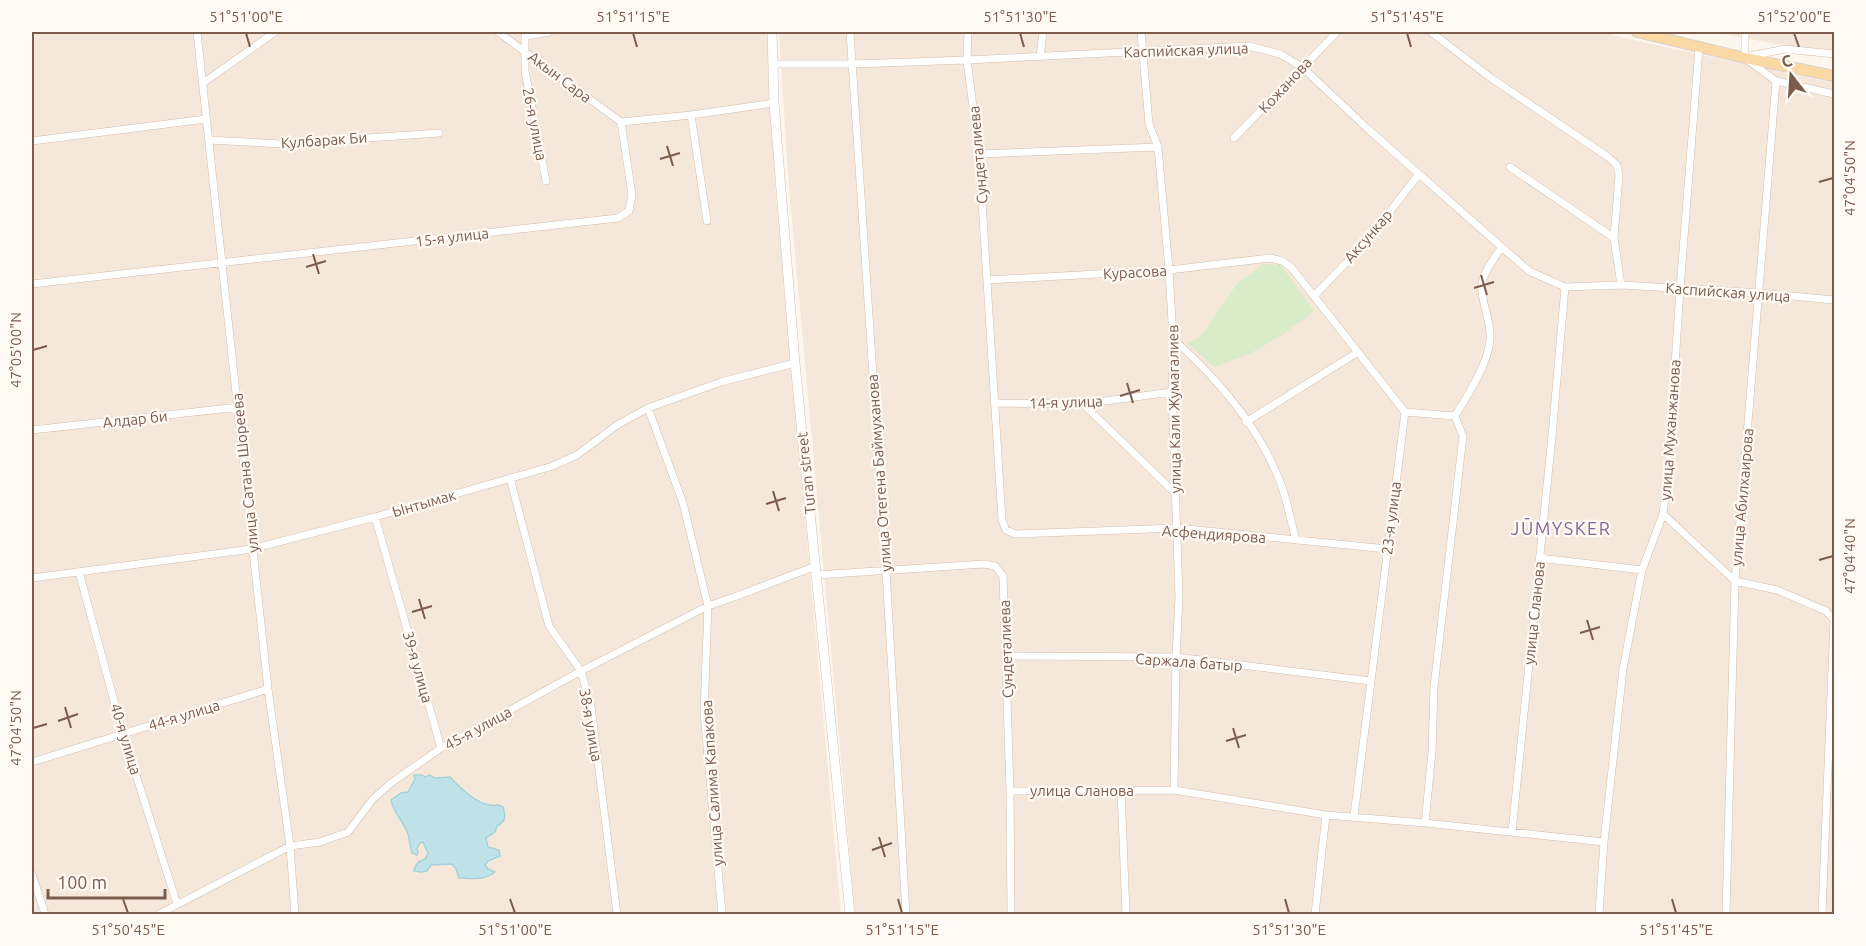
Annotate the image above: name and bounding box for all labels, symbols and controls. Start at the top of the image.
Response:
text: 51°51'00"E [209,8,283,25]
text: 51°51'15"E [596,8,670,25]
text: 51°51'30"E [983,8,1057,25]
text: 51°51'45"E [1370,8,1444,25]
text: 51°52'00"E [1757,8,1831,25]
street label: Каспийская улица [1123,39,1249,61]
north arrow [1761,45,1821,105]
street label: Акын Сара [525,48,595,106]
text: С [1779,51,1794,71]
street label: Кожанова [1255,54,1315,116]
street label: 26-я улица [520,86,550,162]
street label: Сундеталиева [965,105,991,205]
street label: Кулбарак Би [280,129,368,151]
text: 47°04'50"N [1841,140,1858,216]
street label: Аксункар [1340,206,1396,266]
street label: 15-я улица [414,224,490,250]
street label: Курасова [1103,262,1167,282]
street label: Каспийская улица [1665,279,1791,305]
text: 47°05'00"N [7,312,24,388]
street label: улица Кали Жумагалиев [1164,325,1184,493]
street label: улица Муханжанова [1657,359,1683,501]
street label: улица Отегена Баймуханова [864,374,894,572]
street label: улица Сатана Шореева [228,392,262,554]
street label: 14-я улица [1029,392,1103,412]
street label: Алдар би [102,407,168,431]
street label: улица Абилхаирова [1728,427,1756,567]
street label: Turan street [793,431,819,515]
street label: 23-я улица [1378,480,1404,556]
street label: Ынтымак [390,486,458,520]
district label: JŪMYSKER [1511,518,1611,538]
text: 47°04'40"N [1841,518,1858,594]
street label: Асфендиярова [1161,522,1267,546]
street label: улица Сланова [1520,560,1548,666]
street label: Сундеталиева [996,599,1016,699]
street label: 39-я улица [400,629,436,705]
street label: Саржала батыр [1135,650,1243,674]
street label: 38-я улица [576,687,606,763]
text: 47°04'50"N [7,690,24,766]
street label: 44-я улица [146,696,222,734]
street label: улица Салима Капакова [698,699,726,867]
street label: 40-я улица [107,701,145,777]
street label: 45-я улица [442,703,514,753]
street label: улица Сланова [1030,782,1134,799]
scale bar [48,862,165,900]
text: 100 m [57,872,107,892]
text: 51°50'45"E [91,921,165,938]
text: 51°51'00"E [478,921,552,938]
text: 51°51'15"E [865,921,939,938]
text: 51°51'30"E [1252,921,1326,938]
text: 51°51'45"E [1639,921,1713,938]

